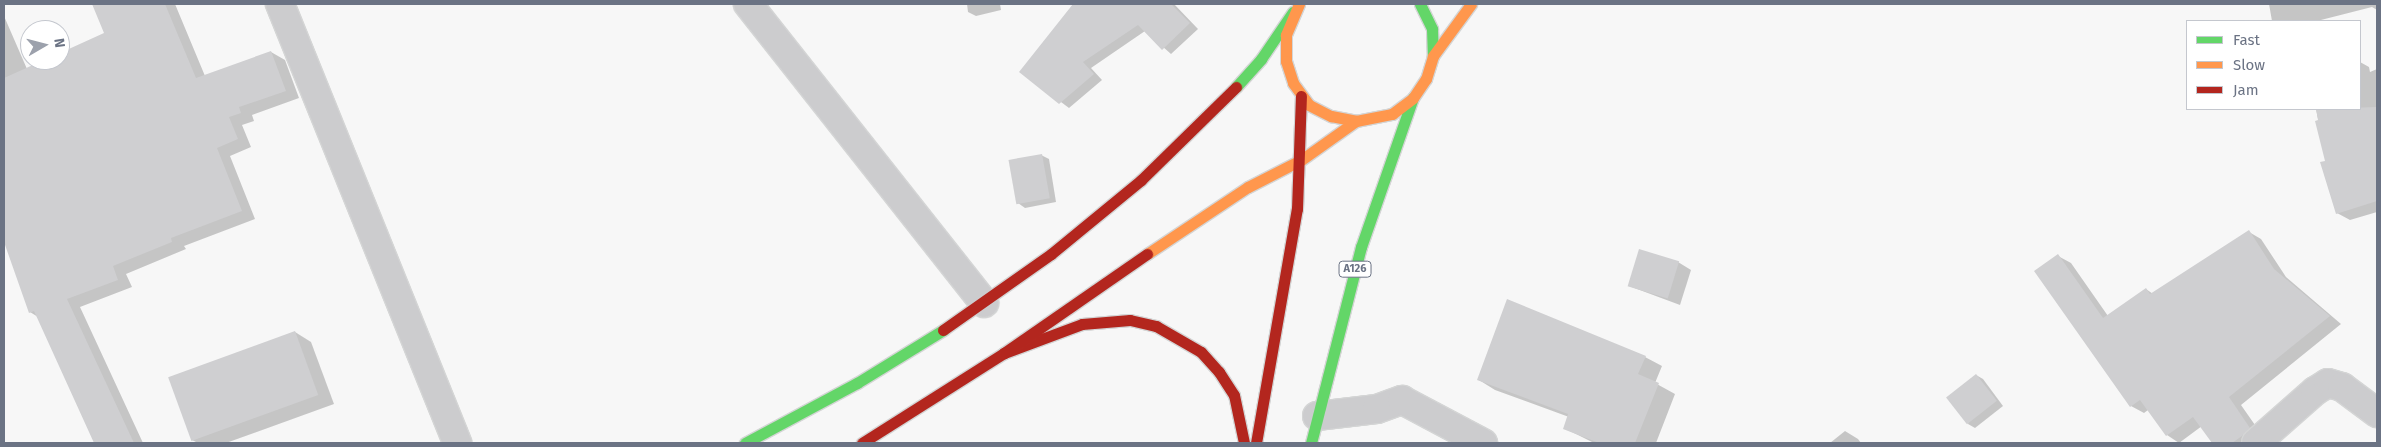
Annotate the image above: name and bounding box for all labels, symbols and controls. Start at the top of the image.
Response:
north arrow [20,20,70,70]
legend [2186,20,2361,110]
text: Fast [2233,31,2260,49]
text: N [50,37,68,49]
text: Slow [2233,56,2265,74]
text: Jam [2233,81,2259,99]
road number: A126 [1338,260,1372,278]

